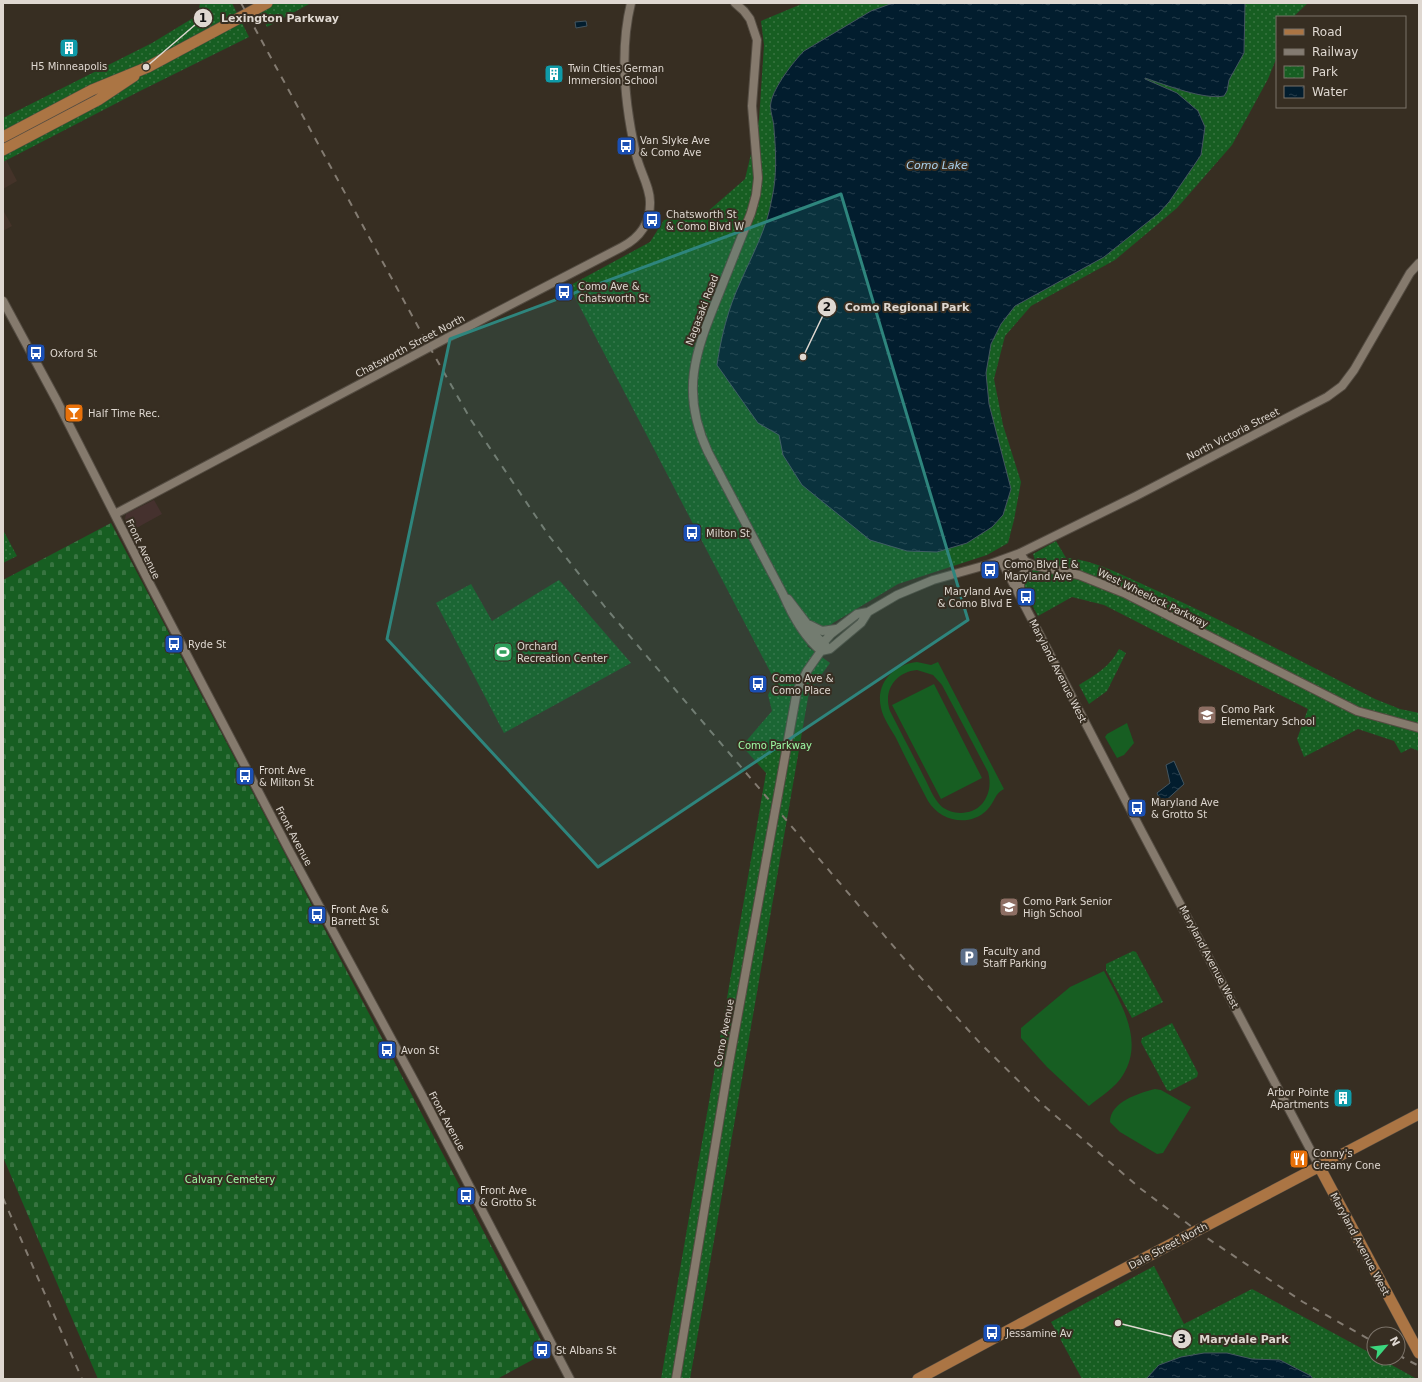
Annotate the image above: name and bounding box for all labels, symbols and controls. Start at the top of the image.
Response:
callout: Lexington Parkway [193,7,347,30]
text: 1 [199,11,207,25]
text: Lexington Parkway [221,12,339,25]
legend [1276,16,1406,108]
text: Road [1312,25,1342,39]
building icon: H5 Minneapolis [58,37,80,59]
text: Railway [1312,45,1358,59]
place label: H5 Minneapolis [31,61,107,72]
building icon: Twin CIties German Immersion School [543,63,565,85]
place label: Twin CIties German Immersion School [567,63,664,86]
text: Park [1312,65,1338,79]
text: Water [1312,85,1348,99]
bus stop icon: Van Slyke Ave & Como Ave [615,135,637,157]
place label: Van Slyke Ave & Como Ave [640,135,710,158]
water label: Como Lake [906,159,968,172]
bus stop icon: Chatsworth St & Como Blvd W [641,209,663,231]
place label: Chatsworth St & Como Blvd W [666,209,744,232]
street label: Nagasaki Road [684,273,720,347]
bus stop icon: Como Ave & Chatsworth St [553,281,575,303]
place label: Como Ave & Chatsworth St [578,281,649,304]
callout: Como Regional Park [817,295,978,318]
text: 2 [823,300,831,314]
text: Como Regional Park [845,301,970,314]
street label: Chatsworth Street North [354,313,466,379]
bus stop icon: Oxford St [25,342,47,364]
place label: Oxford St [50,348,97,359]
bar icon: Half Time Rec. [63,402,85,424]
street label: North Victoria Street [1185,406,1281,462]
place label: Half Time Rec. [88,408,160,419]
street label: Front Avenue [124,517,162,581]
bus stop icon: Milton St [681,522,703,544]
place label: Milton St [706,528,750,539]
bus stop icon: Como Blvd E & Maryland Ave [979,559,1001,581]
place label: Como Blvd E & Maryland Ave [1004,559,1079,582]
street label: West Wheelock Parkway [1096,566,1210,630]
place label: Maryland Ave & Como Blvd E [937,586,1012,609]
bus stop icon: Maryland Ave & Como Blvd E [1015,586,1037,608]
street label: Maryland Avenue West [1027,617,1089,725]
bus stop icon: Ryde St [163,633,185,655]
place label: Ryde St [188,639,226,650]
sports icon: Orchard Recreation Center [492,641,514,663]
place label: Orchard Recreation Center [517,641,608,664]
bus stop icon: Como Ave & Como Place [747,673,769,695]
place label: Como Ave & Como Place [772,673,834,696]
school or university icon: Como Park Elementary School [1196,704,1218,726]
place label: Como Park Elementary School [1221,704,1315,727]
park label: Como Parkway [738,740,812,751]
bus stop icon: Front Ave & Milton St [234,765,256,787]
place label: Front Ave & Milton St [259,765,314,788]
bus stop icon: Maryland Ave & Grotto St [1126,797,1148,819]
place label: Maryland Ave & Grotto St [1151,797,1219,820]
street label: Front Avenue [274,804,314,868]
school or university icon: Como Park Senior High School [998,896,1020,918]
place label: Como Park Senior High School [1023,896,1113,919]
bus stop icon: Front Ave & Barrett St [306,904,328,926]
place label: Front Ave & Barrett St [331,904,389,927]
street label: Maryland Avenue West [1177,904,1241,1010]
parking icon: Faculty and Staff Parking [958,946,980,968]
place label: Faculty and Staff Parking [983,946,1047,969]
street label: Como Avenue [712,998,736,1068]
bus stop icon: Avon St [376,1039,398,1061]
place label: Avon St [401,1045,439,1056]
place label: Arbor Pointe Apartments [1267,1087,1329,1110]
building icon: Arbor Pointe Apartments [1332,1087,1354,1109]
street label: Front Avenue [427,1089,467,1153]
restaurant icon: Conny's Creamy Cone [1288,1148,1310,1170]
place label: Conny's Creamy Cone [1313,1148,1381,1171]
park label: Calvary Cemetery [185,1174,275,1185]
bus stop icon: Front Ave & Grotto St [455,1185,477,1207]
place label: Front Ave & Grotto St [480,1185,536,1208]
street label: Maryland Avenue West [1328,1191,1392,1297]
street label: Dale Street North [1127,1221,1209,1271]
bus stop icon: Jessamine Av [981,1322,1003,1344]
north arrow [1366,1326,1406,1366]
place label: Jessamine Av [1005,1328,1072,1339]
callout: Marydale Park [1172,1328,1297,1351]
text: 3 [1178,1332,1186,1346]
text: Marydale Park [1199,1333,1289,1346]
text: N [1386,1334,1402,1349]
bus stop icon: St Albans St [531,1339,553,1361]
place label: St Albans St [556,1345,617,1356]

